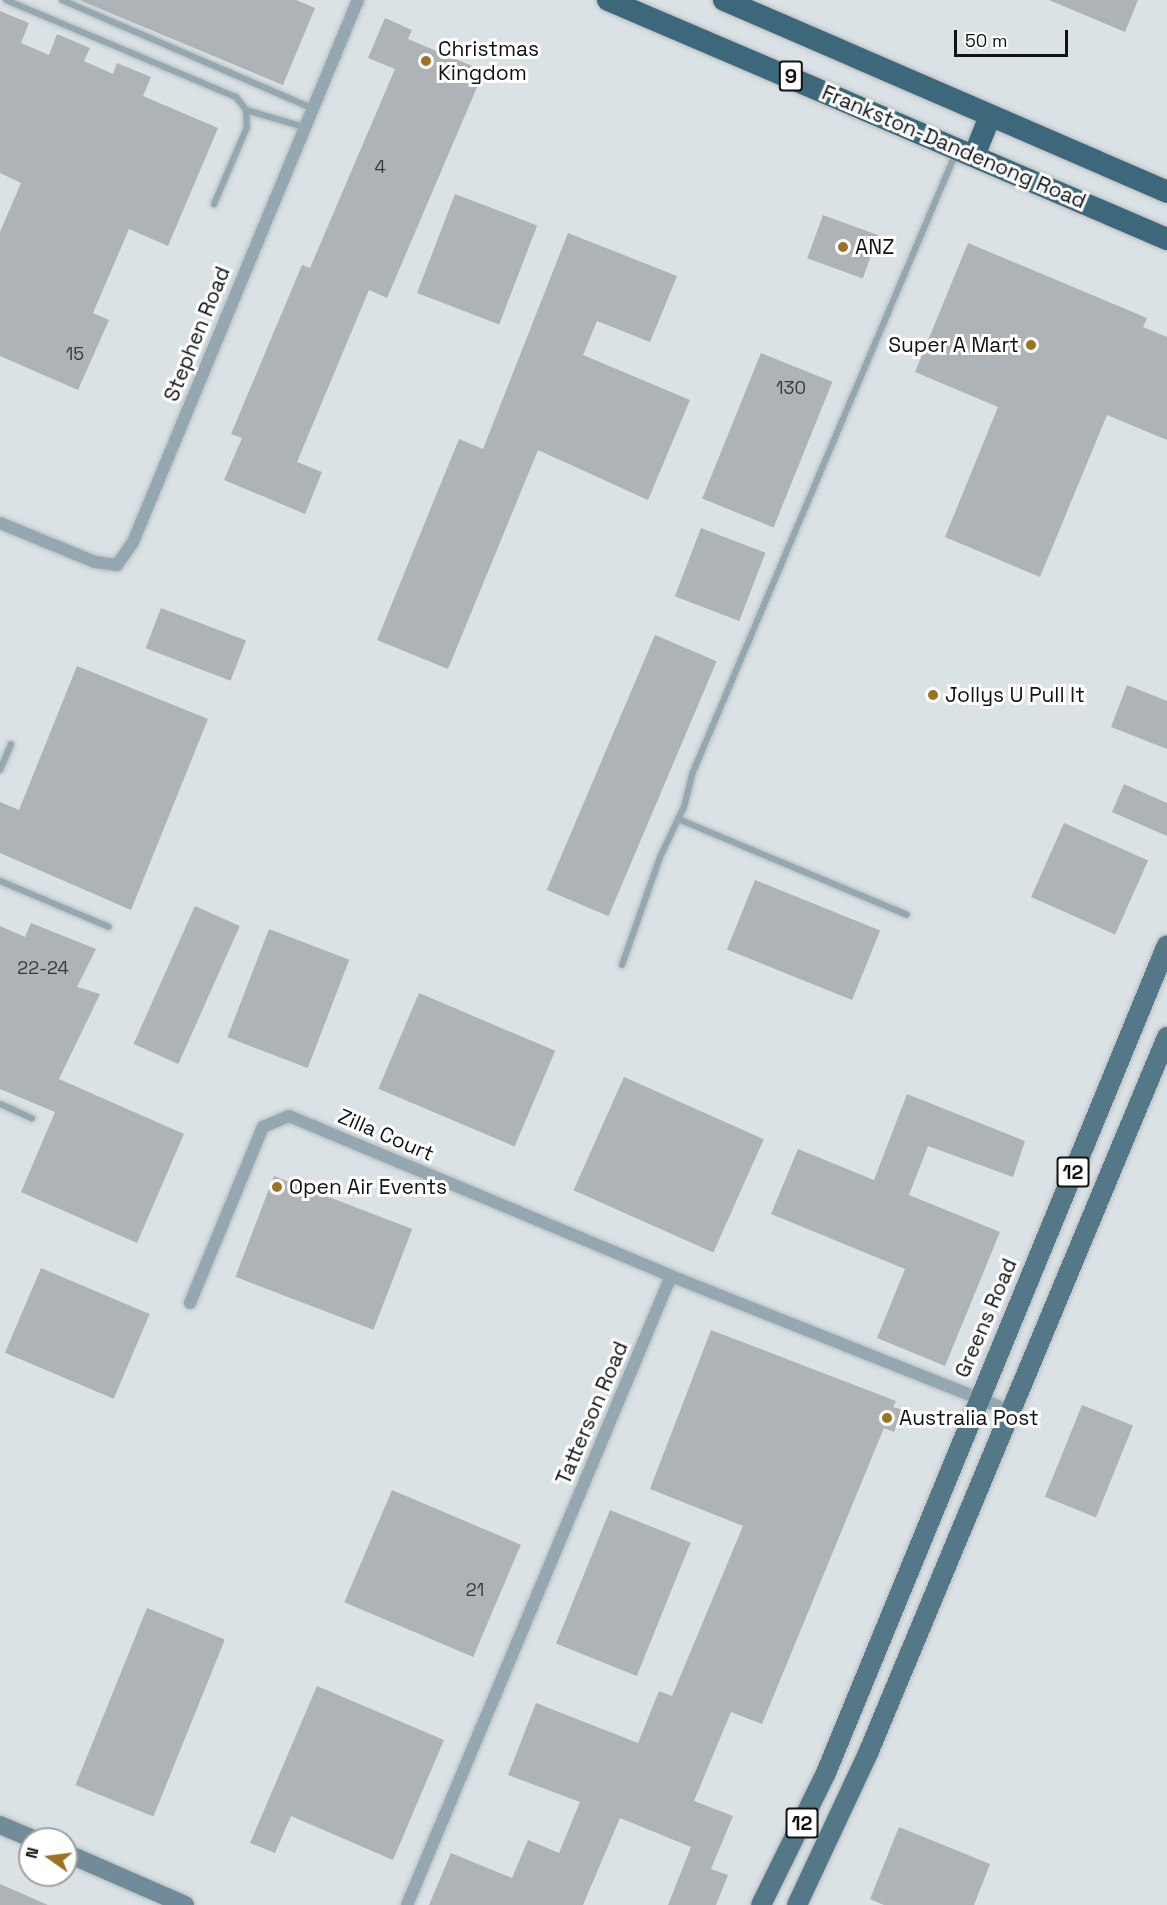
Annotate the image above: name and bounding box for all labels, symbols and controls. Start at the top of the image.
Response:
scale bar [957,18,1071,56]
text: 50 m [965,29,1007,52]
place label: Christmas Kingdom [438,36,539,86]
marker: Christmas Kingdom [419,54,433,68]
road number: 9 [778,59,804,93]
street label: Frankston-Dandenong Road [818,80,1090,214]
house number: 4 [374,156,386,178]
place label: ANZ [855,234,894,260]
marker: ANZ [836,240,850,254]
street label: Stephen Road [158,263,236,405]
place label: Super A Mart [888,332,1019,358]
marker: Super A Mart [1024,338,1038,352]
house number: 15 [66,343,84,365]
house number: 130 [776,377,806,399]
place label: Jollys U Pull It [945,682,1085,708]
marker: Jollys U Pull It [926,688,940,702]
house number: 22-24 [17,957,69,979]
street label: Zilla Court [334,1103,438,1167]
road number: 12 [1056,1155,1090,1189]
place label: Open Air Events [289,1174,447,1200]
marker: Open Air Events [270,1180,284,1194]
street label: Greens Road [950,1255,1022,1381]
street label: Tatterson Road [551,1338,633,1488]
place label: Australia Post [899,1405,1039,1431]
marker: Australia Post [880,1411,894,1425]
house number: 21 [466,1579,484,1601]
road number: 12 [786,1806,818,1840]
north arrow [18,1827,78,1887]
text: N [21,1845,43,1861]

